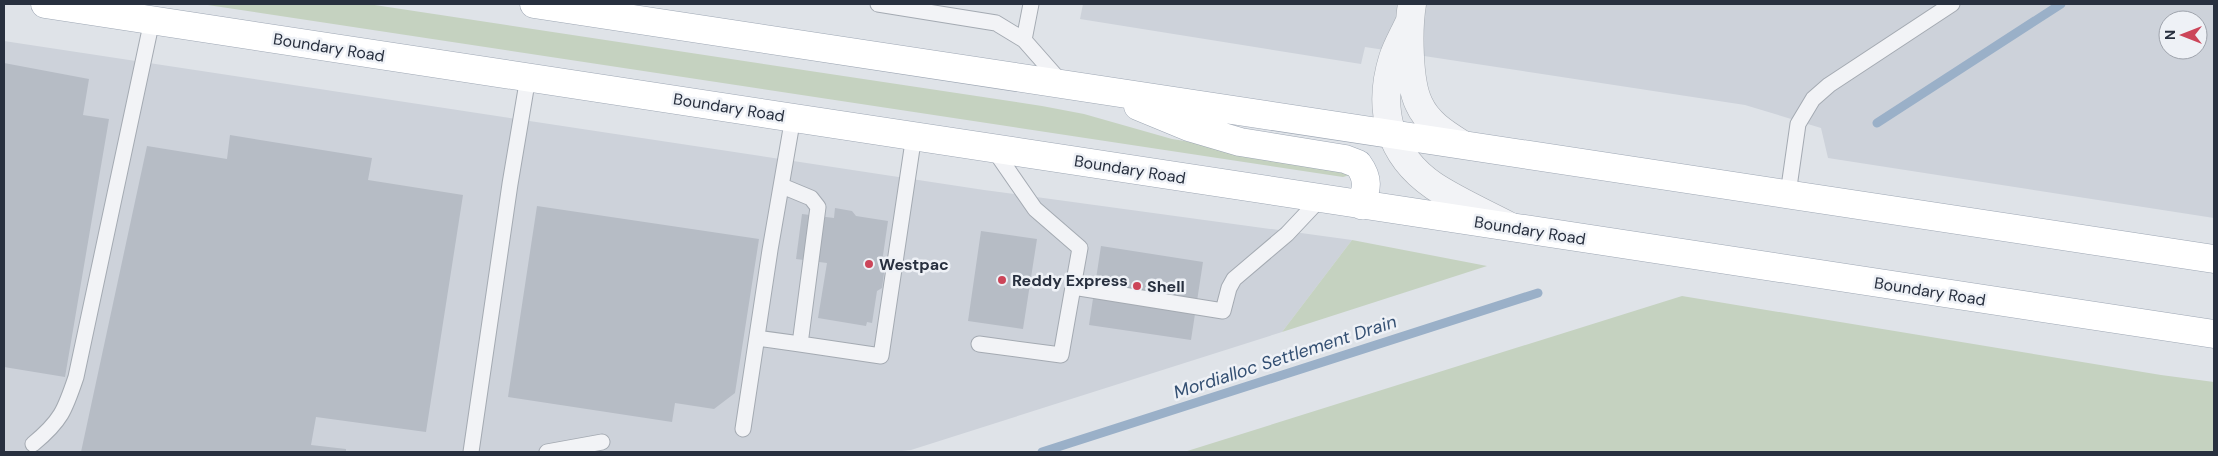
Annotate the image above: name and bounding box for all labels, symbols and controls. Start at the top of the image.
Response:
north arrow [2158,10,2208,60]
street label: Boundary Road [272,28,386,67]
text: N [2161,30,2179,40]
street label: Boundary Road [672,88,786,127]
street label: Boundary Road [1073,150,1187,189]
street label: Boundary Road [1473,211,1587,250]
place label: Westpac [879,254,949,275]
marker: Westpac [863,258,875,270]
place label: Reddy Express [1012,270,1128,291]
street label: Boundary Road [1873,272,1987,311]
marker: Reddy Express [996,274,1008,286]
place label: Shell [1147,276,1185,297]
marker: Shell [1131,280,1143,292]
water label: Mordialloc Settlement Drain [1170,310,1400,404]

